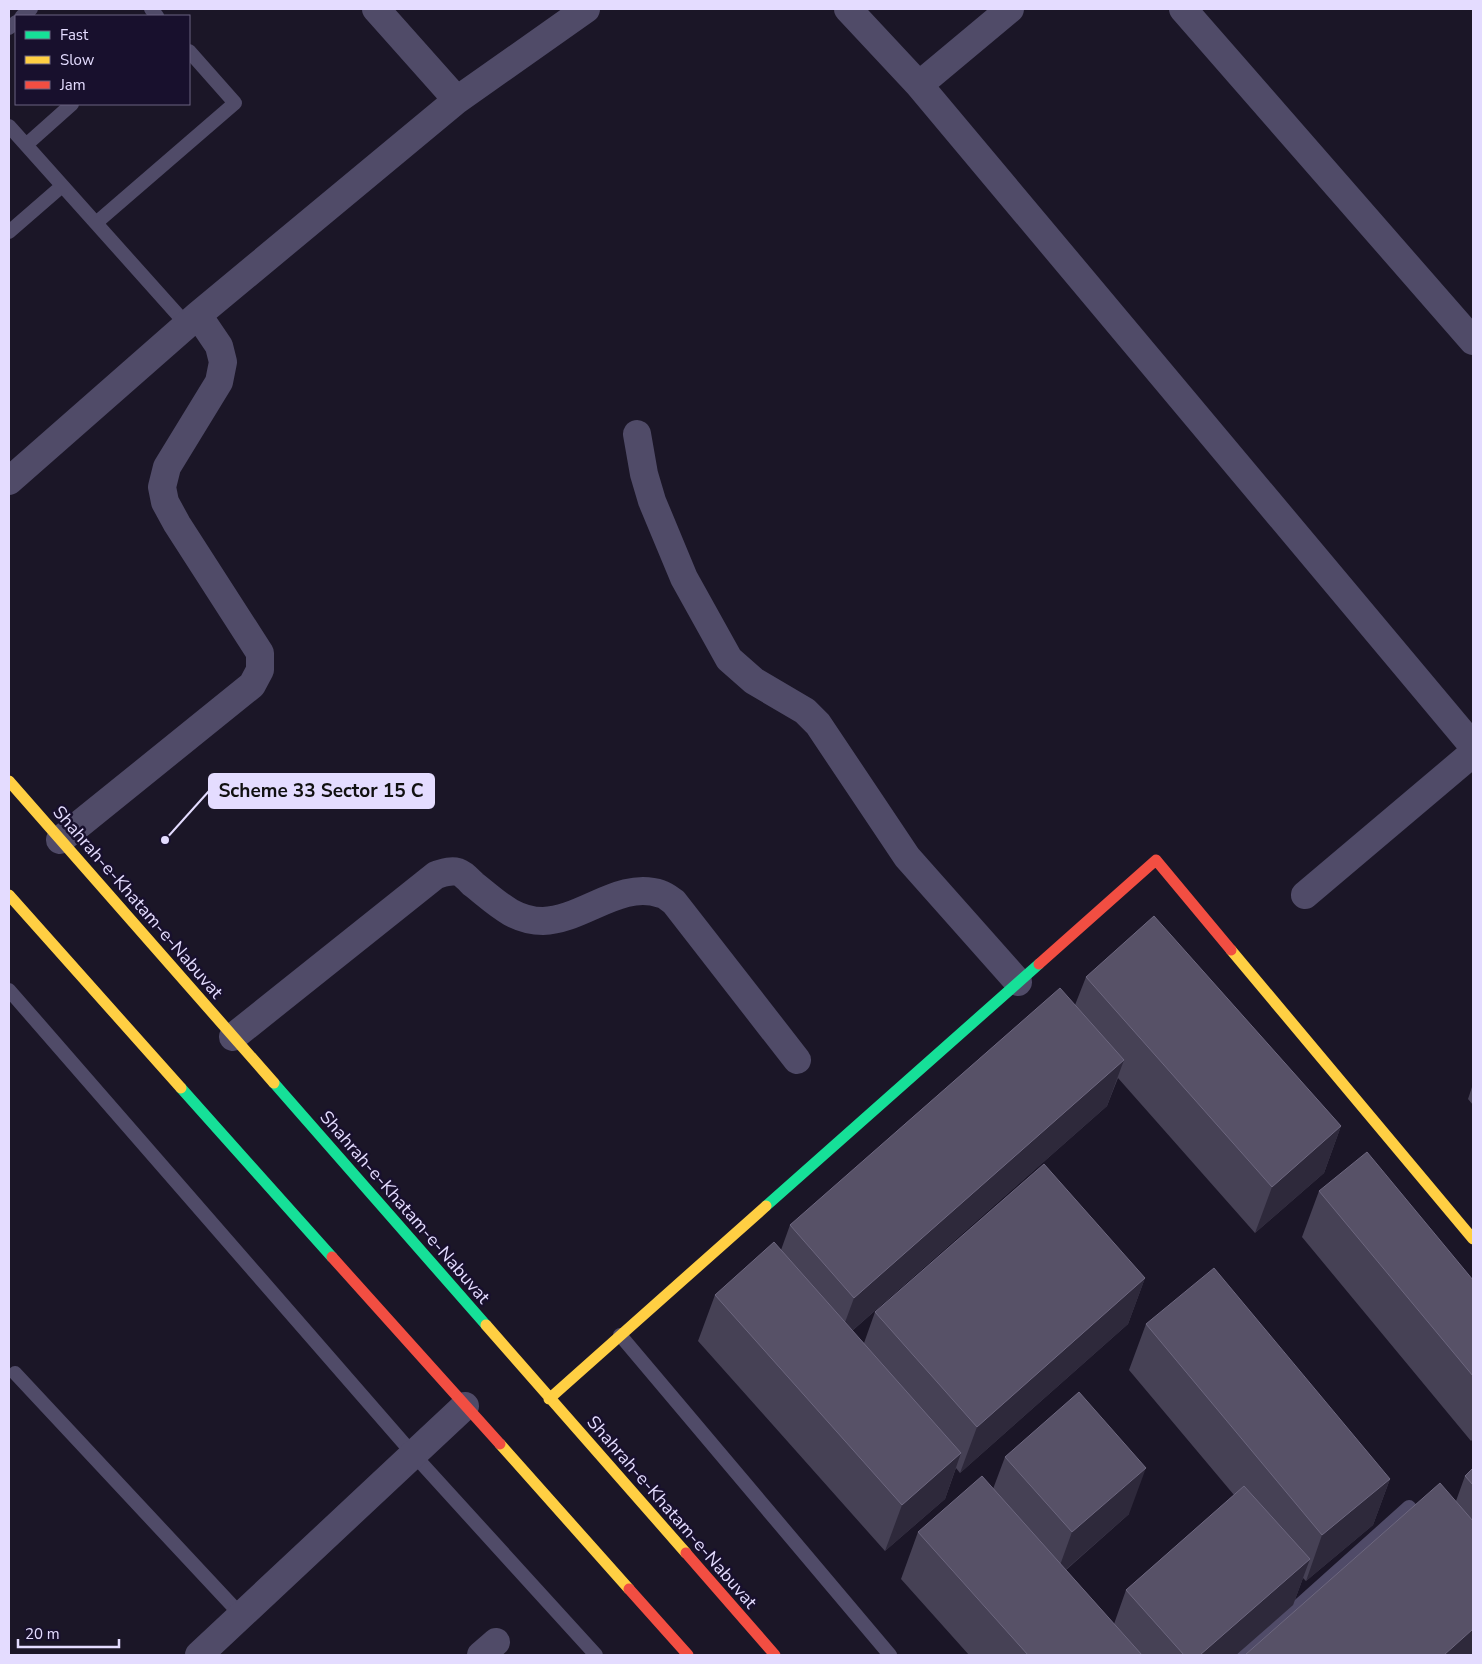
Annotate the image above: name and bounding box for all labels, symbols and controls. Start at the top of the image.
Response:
legend [15,15,190,105]
text: Fast [60,25,89,45]
text: Slow [60,50,95,70]
text: Jam [59,75,86,95]
callout: Scheme 33 Sector 15 C [209,774,434,808]
text: Scheme 33 Sector 15 C [218,778,424,804]
street label: Shahrah-e-Khatam-e-Nabuvat [47,800,229,1004]
street label: Shahrah-e-Khatam-e-Nabuvat [314,1105,496,1309]
street label: Shahrah-e-Khatam-e-Nabuvat [581,1410,763,1614]
scale bar [18,1616,119,1648]
text: 20 m [25,1624,60,1644]

